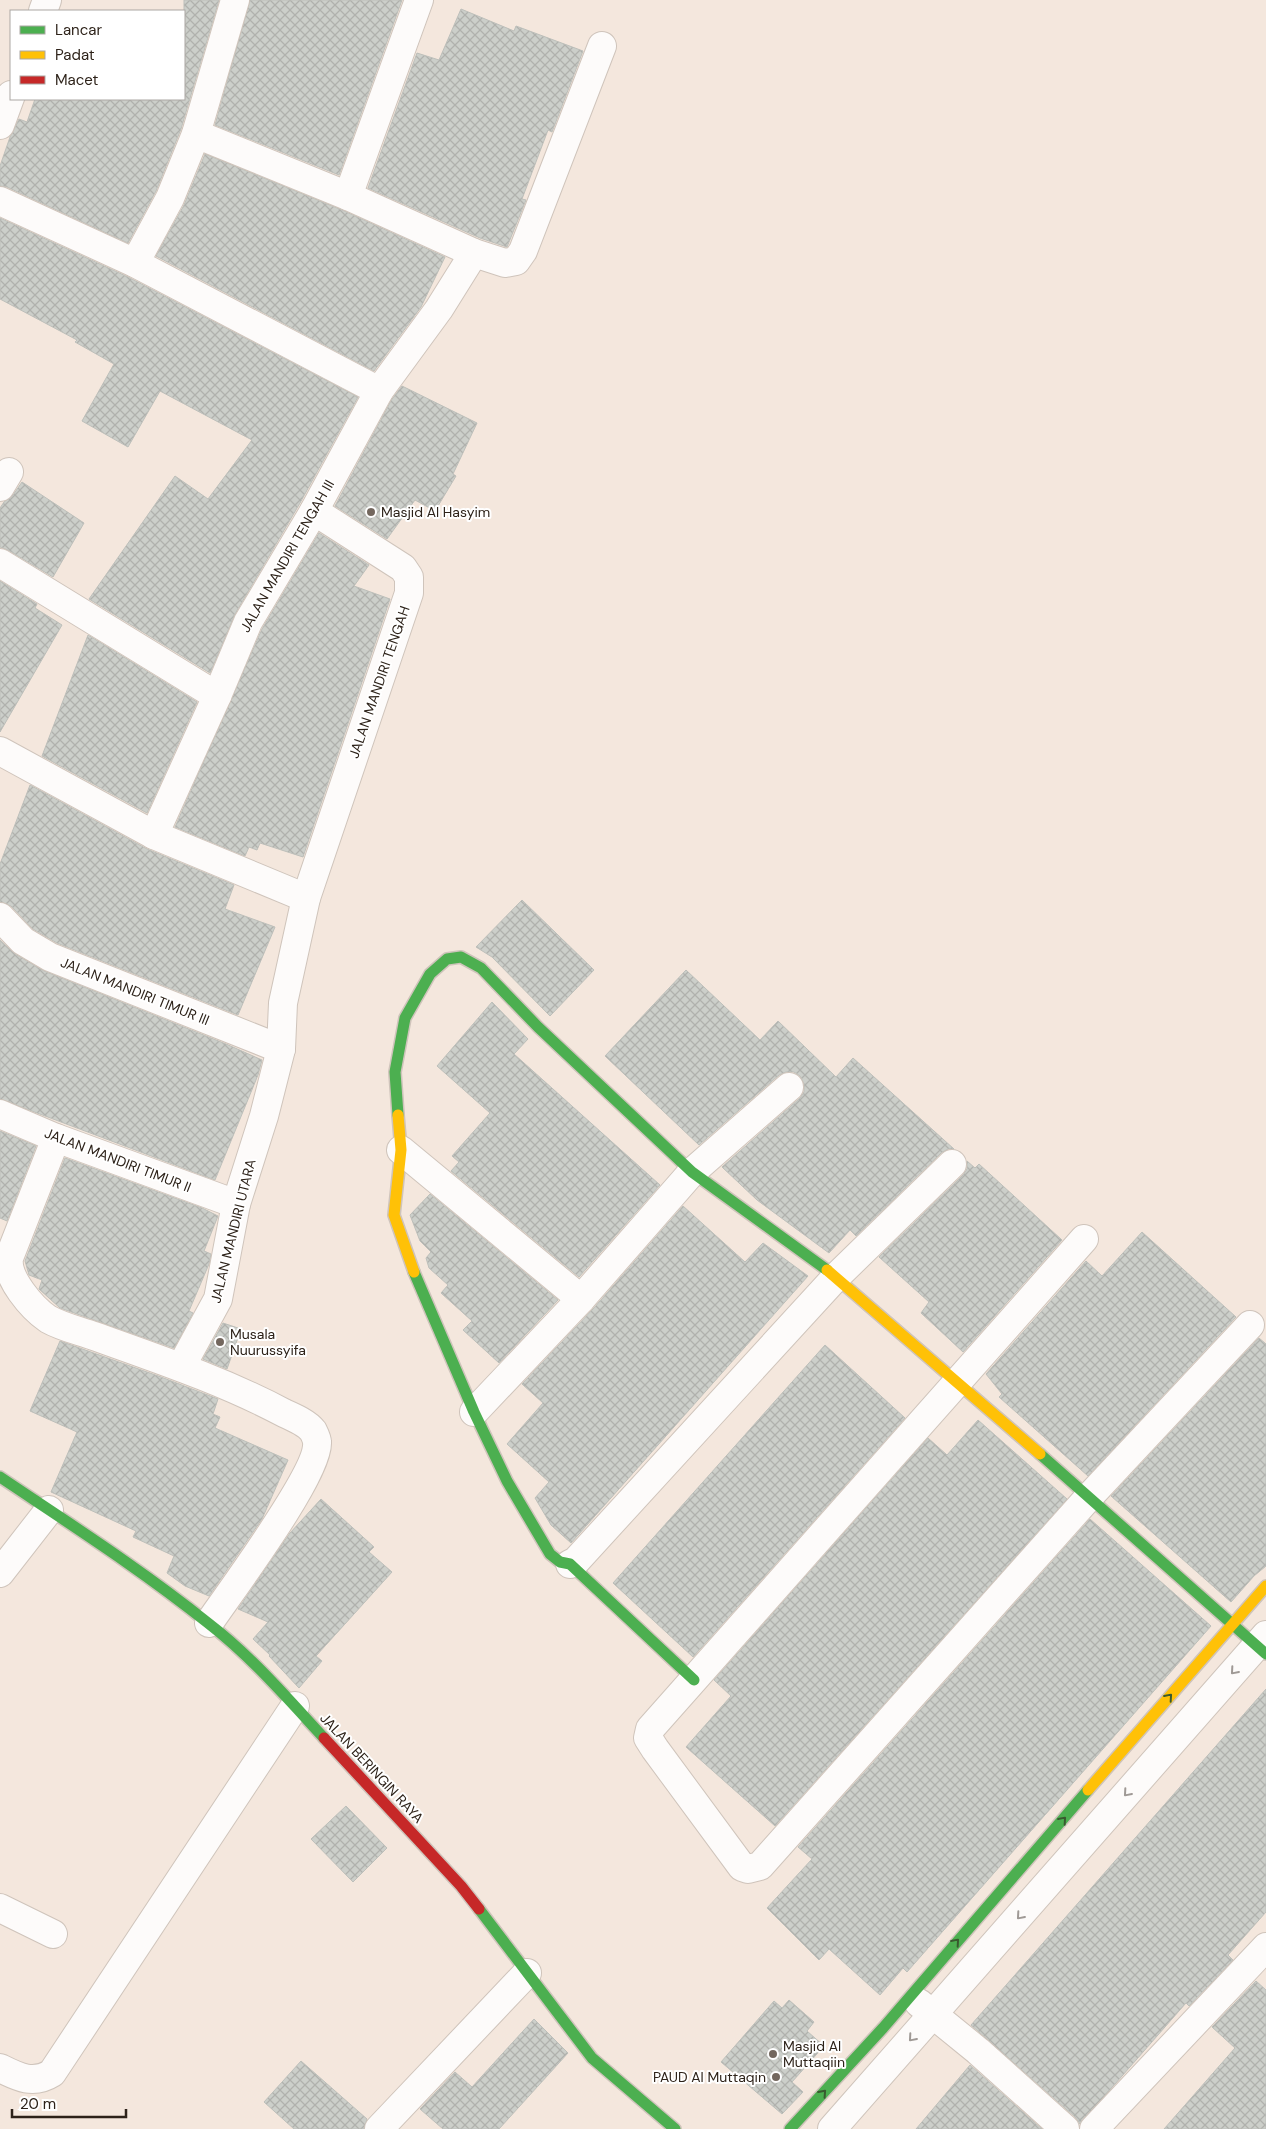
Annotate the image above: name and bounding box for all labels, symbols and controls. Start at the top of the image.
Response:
legend [10,10,185,100]
text: Lancar [55,20,102,40]
text: Padat [55,45,95,65]
text: Macet [55,70,99,90]
street label: JALAN MANDIRI TENGAH III [236,476,338,636]
place label: Masjid Al Hasyim [381,503,490,521]
marker: Masjid Al Hasyim [365,506,377,518]
street label: JALAN MANDIRI TENGAH [344,604,414,760]
street label: JALAN MANDIRI TIMUR III [58,953,212,1029]
street label: JALAN MANDIRI TIMUR II [42,1124,194,1196]
street label: JALAN MANDIRI UTARA [206,1157,260,1305]
place label: Musala Nuurussyifa [230,1325,306,1359]
marker: Musala Nuurussyifa [214,1336,226,1348]
one-way arrow [1231,1666,1240,1675]
one-way arrow [1164,1694,1173,1703]
street label: JALAN BERINGIN RAYA [316,1709,428,1827]
one-way arrow [1124,1788,1133,1797]
one-way arrow [1057,1816,1066,1825]
one-way arrow [1016,1910,1025,1919]
one-way arrow [950,1939,959,1948]
one-way arrow [909,2032,918,2041]
place label: Masjid Al Muttaqiin [783,2037,845,2071]
marker: Masjid Al Muttaqiin [767,2048,779,2060]
place label: PAUD Al Muttaqin [653,2068,766,2086]
marker: PAUD Al Muttaqin [770,2071,782,2083]
scale bar [12,2086,126,2118]
one-way arrow [817,2089,826,2098]
text: 20 m [20,2094,56,2114]

